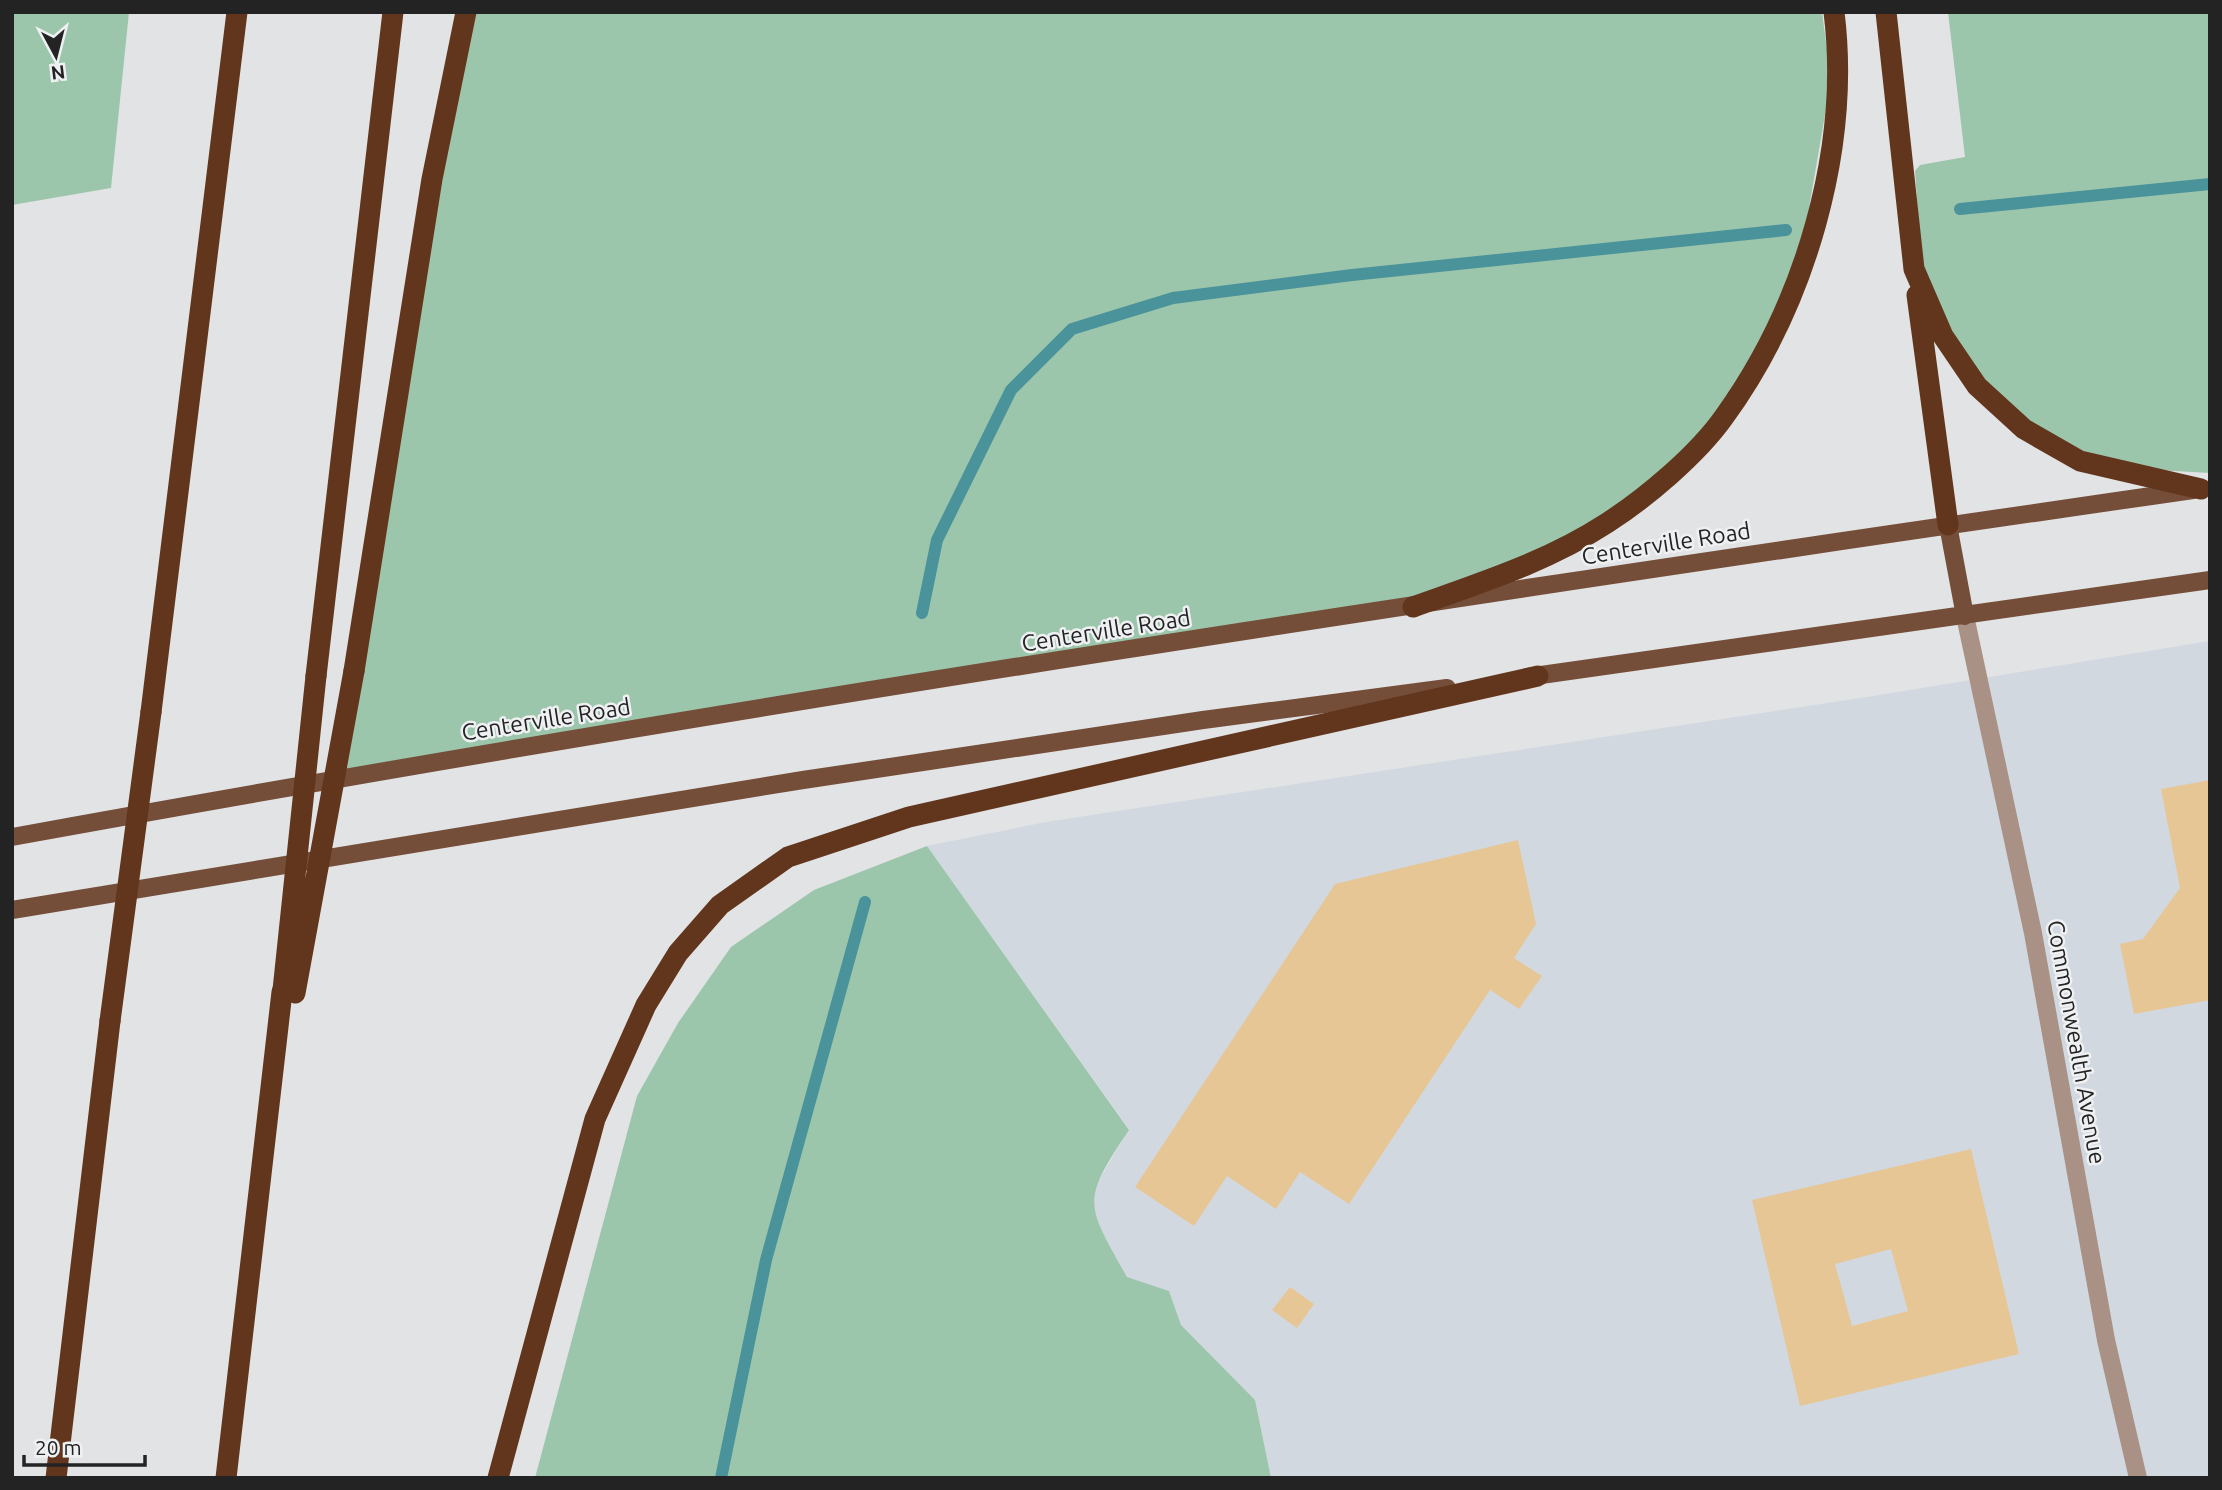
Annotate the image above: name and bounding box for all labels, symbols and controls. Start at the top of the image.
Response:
north arrow [21,21,91,91]
text: N [50,61,66,85]
street label: Centerville Road [1580,517,1752,569]
street label: Centerville Road [1020,604,1192,656]
street label: Centerville Road [460,693,632,745]
street label: Commonwealth Avenue [2043,918,2111,1166]
scale bar [24,1424,145,1468]
text: 20 m [35,1435,82,1459]

